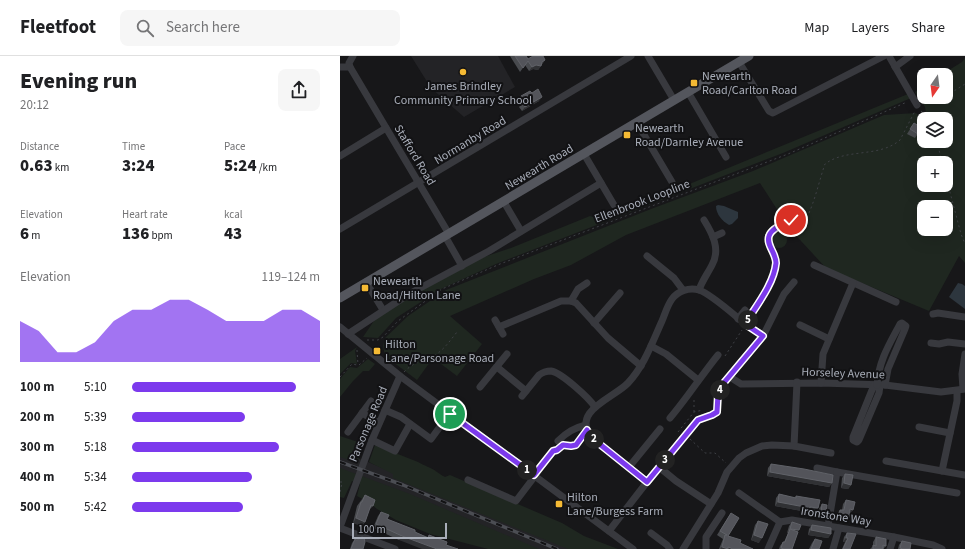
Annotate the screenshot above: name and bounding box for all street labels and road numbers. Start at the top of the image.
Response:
street label: Normanby Road [431,112,509,169]
street label: Stafford Road [390,122,439,189]
street label: Newearth Road [502,140,577,195]
street label: Ellenbrook Loopline [592,175,692,227]
street label: Horseley Avenue [801,364,885,383]
street label: Parsonage Road [345,384,392,465]
street label: Ironstone Way [799,503,873,531]

